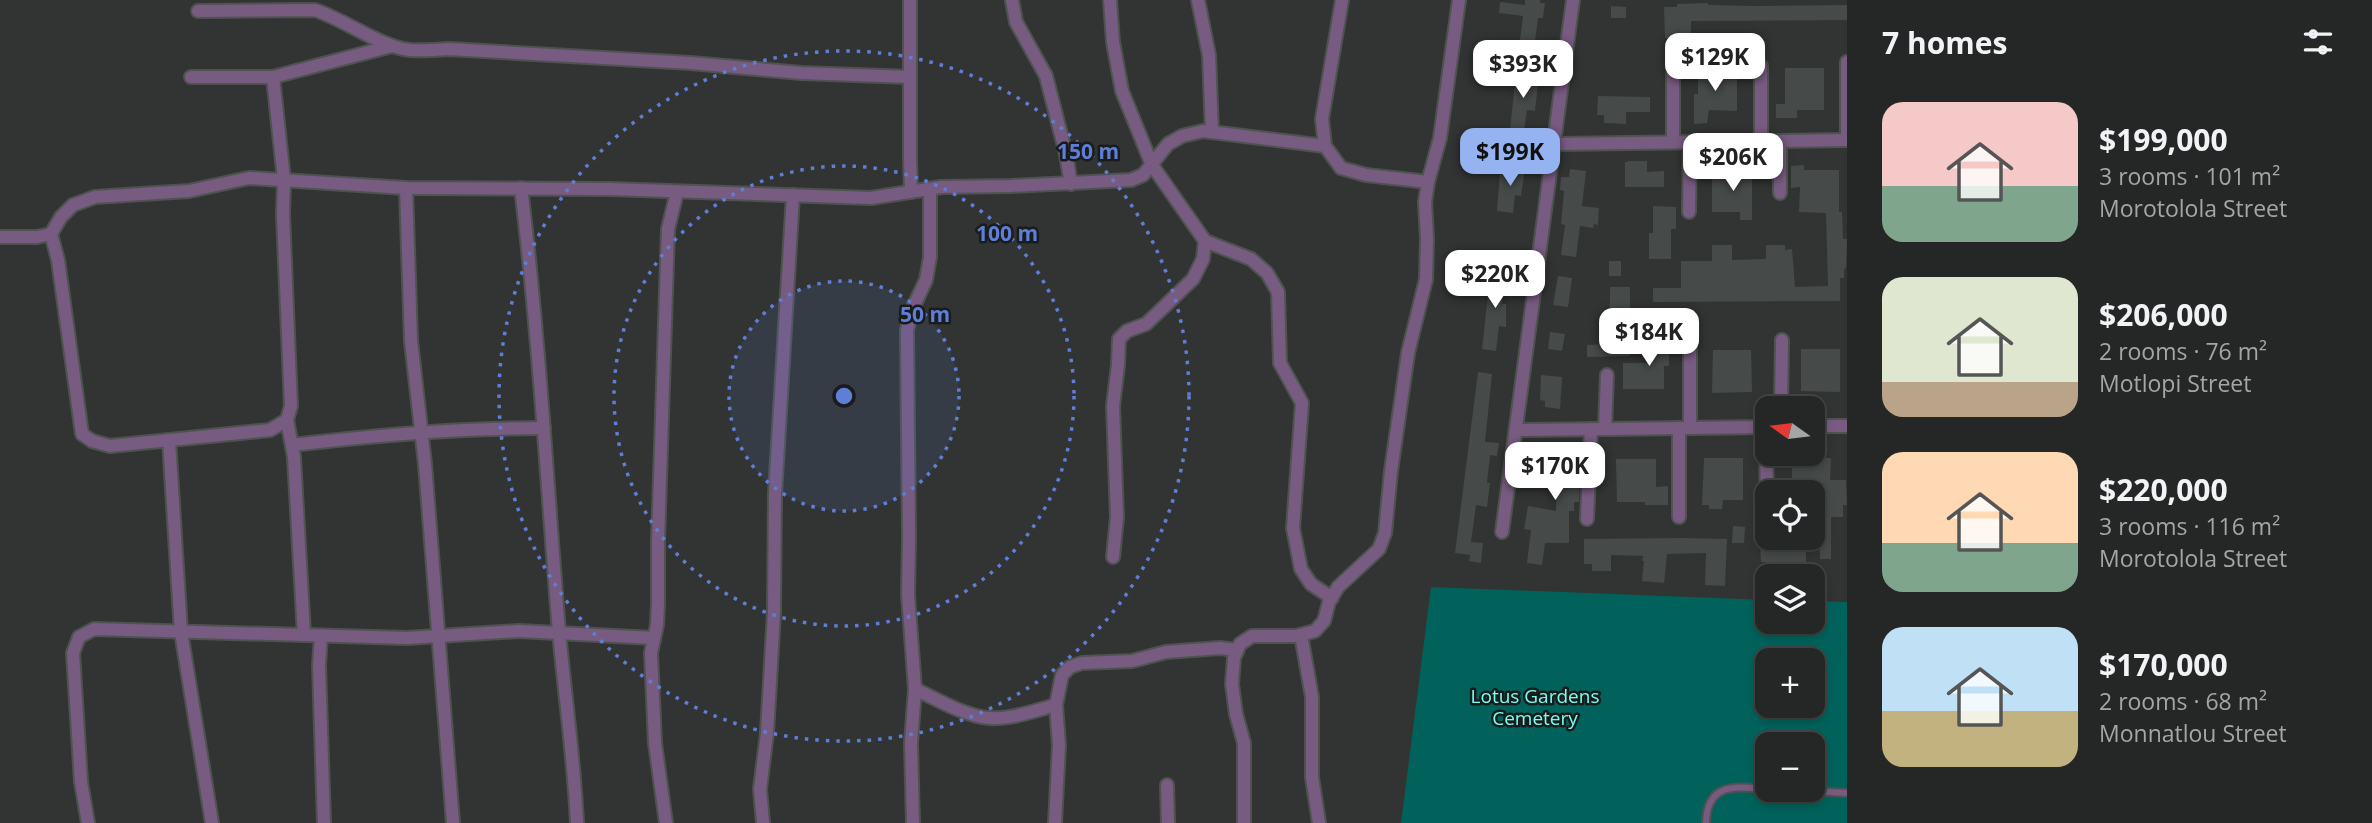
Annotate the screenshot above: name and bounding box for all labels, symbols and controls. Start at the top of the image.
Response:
text: 7 homes [1882,22,2007,63]
icon: filters [2299,23,2337,61]
pin: $129K [1666,34,1764,93]
text: $129K [1681,40,1749,72]
pin: $393K [1474,41,1572,100]
text: $393K [1489,47,1557,79]
text: $199,000 [2099,119,2228,160]
pin: $199K [1461,128,1559,188]
icon: home [1938,130,2022,214]
pin: $206K [1684,134,1782,193]
text: $199K [1476,135,1544,167]
text: 150 m [1057,137,1119,165]
text: $206K [1699,140,1767,172]
text: 3 rooms · 101 m² [2099,160,2280,192]
text: Morotolola Street [2099,192,2287,224]
text: 100 m [976,219,1038,247]
pin: $220K [1446,250,1544,310]
text: $220K [1461,257,1529,289]
text: $206,000 [2099,294,2228,335]
text: 50 m [900,300,950,328]
icon: home [1938,305,2022,389]
pin: $184K [1600,308,1698,368]
text: $184K [1615,315,1683,347]
text: 2 rooms · 76 m² [2099,335,2267,367]
text: Motlopi Street [2099,367,2251,399]
centre of rings [832,384,856,408]
north arrow [1755,396,1825,466]
map controls [1755,396,1825,802]
pin: $170K [1506,442,1604,502]
text: $170K [1521,449,1589,481]
text: $220,000 [2099,469,2228,510]
button: locate [1755,480,1825,550]
icon: home [1938,480,2022,564]
text: 3 rooms · 116 m² [2099,510,2280,542]
text: Morotolola Street [2099,542,2287,574]
button: layers [1755,564,1825,634]
text: $170,000 [2099,644,2228,685]
button: + [1755,648,1825,718]
icon: home [1938,655,2022,739]
park label: Lotus Gardens Cemetery [1471,683,1599,731]
text: 2 rooms · 68 m² [2099,685,2267,717]
text: Monnatlou Street [2099,717,2287,749]
button: − [1755,732,1825,802]

